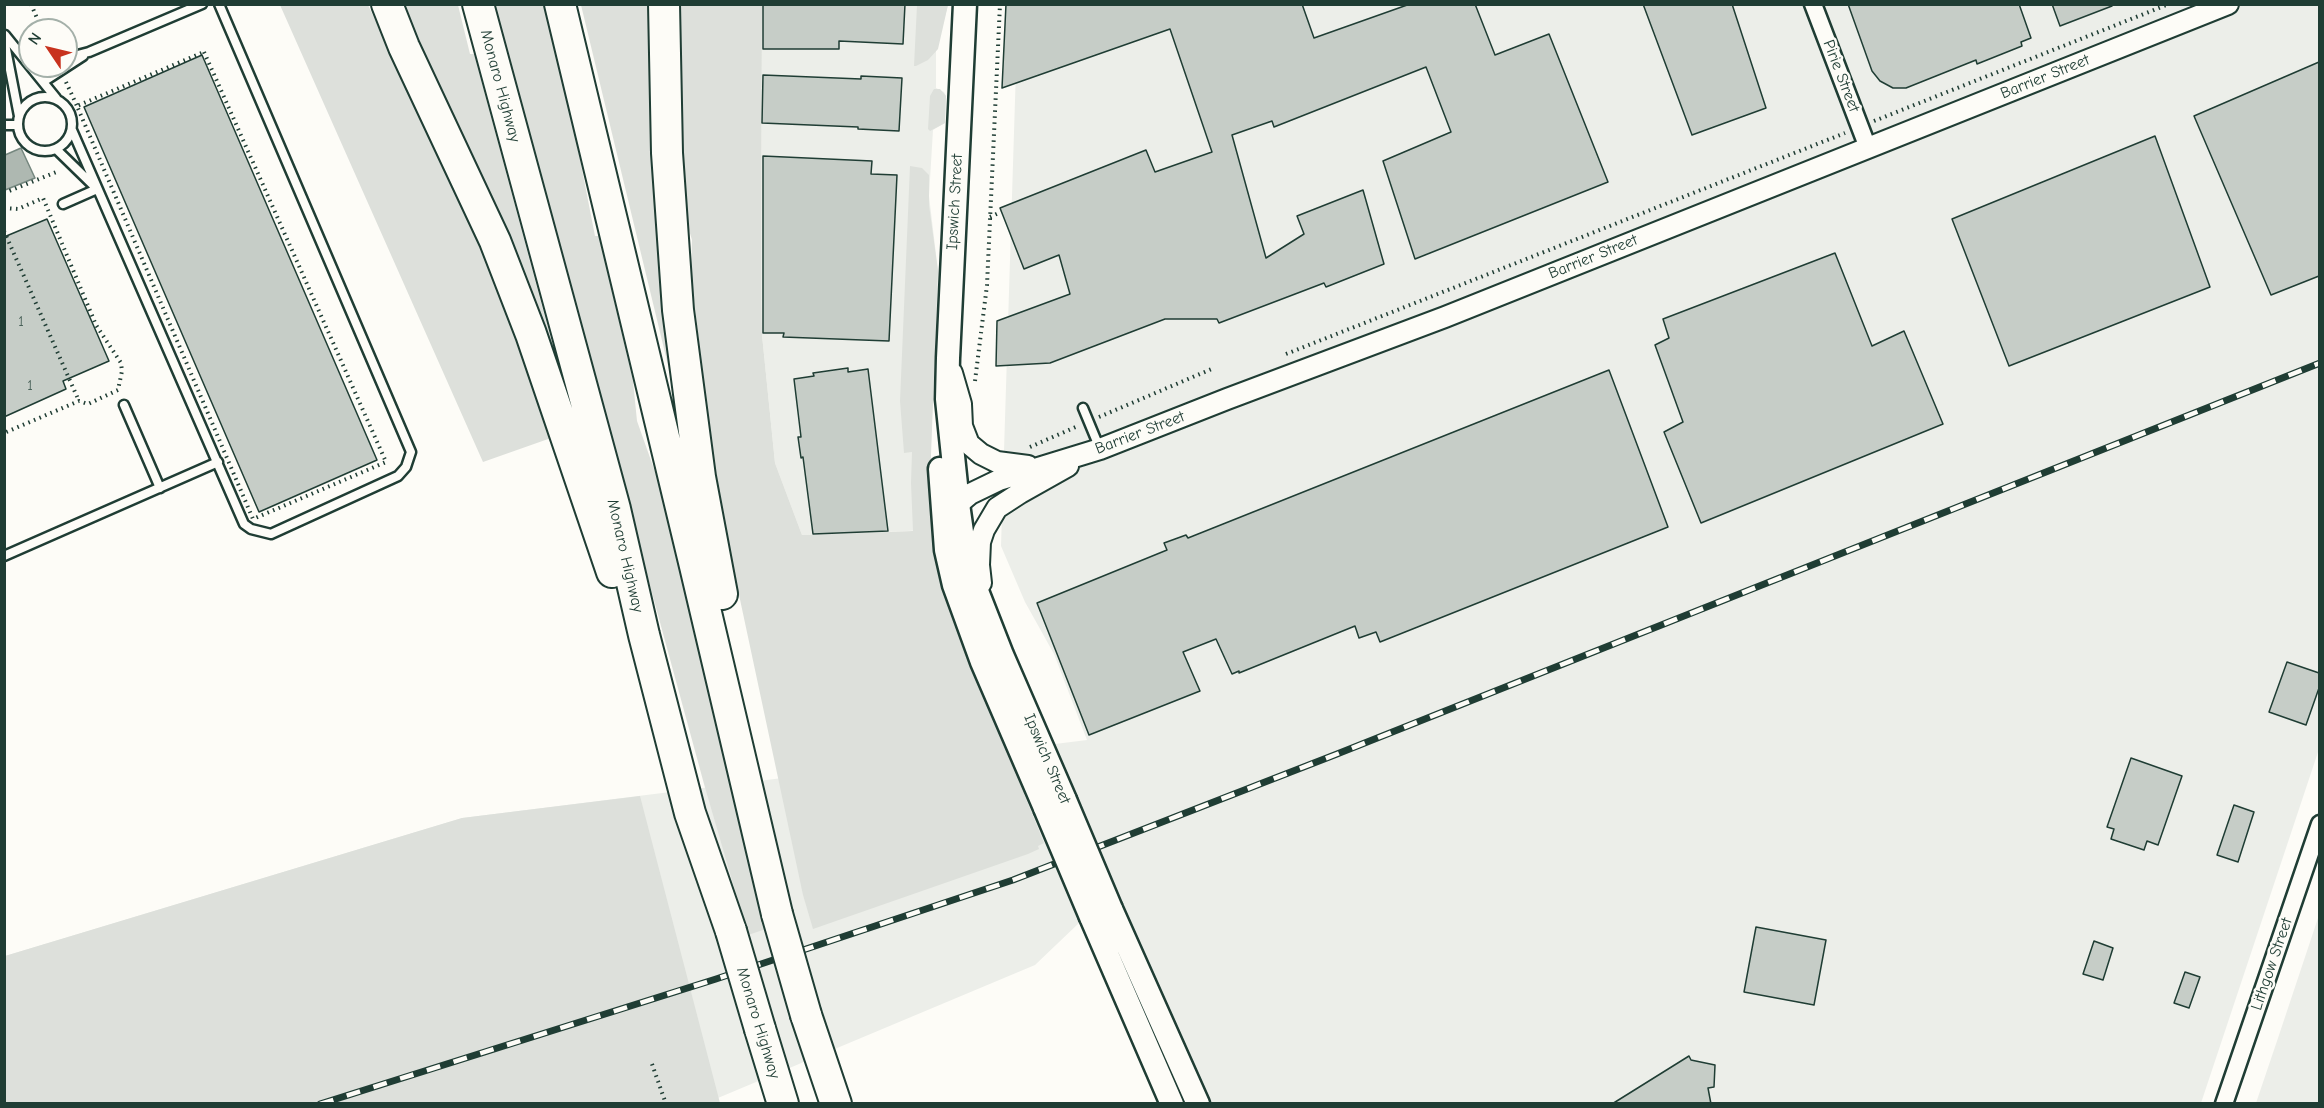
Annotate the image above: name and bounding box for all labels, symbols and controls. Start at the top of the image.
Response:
north arrow [18,18,78,78]
street label: Monaro Highway [476,28,524,144]
text: N [25,29,45,48]
street label: Pirie Street [1818,37,1864,115]
street label: Barrier Street [1998,50,2092,104]
street label: Ipswich Street [943,153,967,251]
street label: Barrier Street [1546,230,1640,284]
house number: 1 [18,314,24,330]
house number: 1 [27,378,33,394]
street label: Barrier Street [1093,407,1187,459]
street label: Monaro Highway [603,497,647,615]
street label: Ipswich Street [1019,711,1075,807]
street label: Lithgow Street [2247,915,2297,1013]
street label: Monaro Highway [732,965,784,1081]

